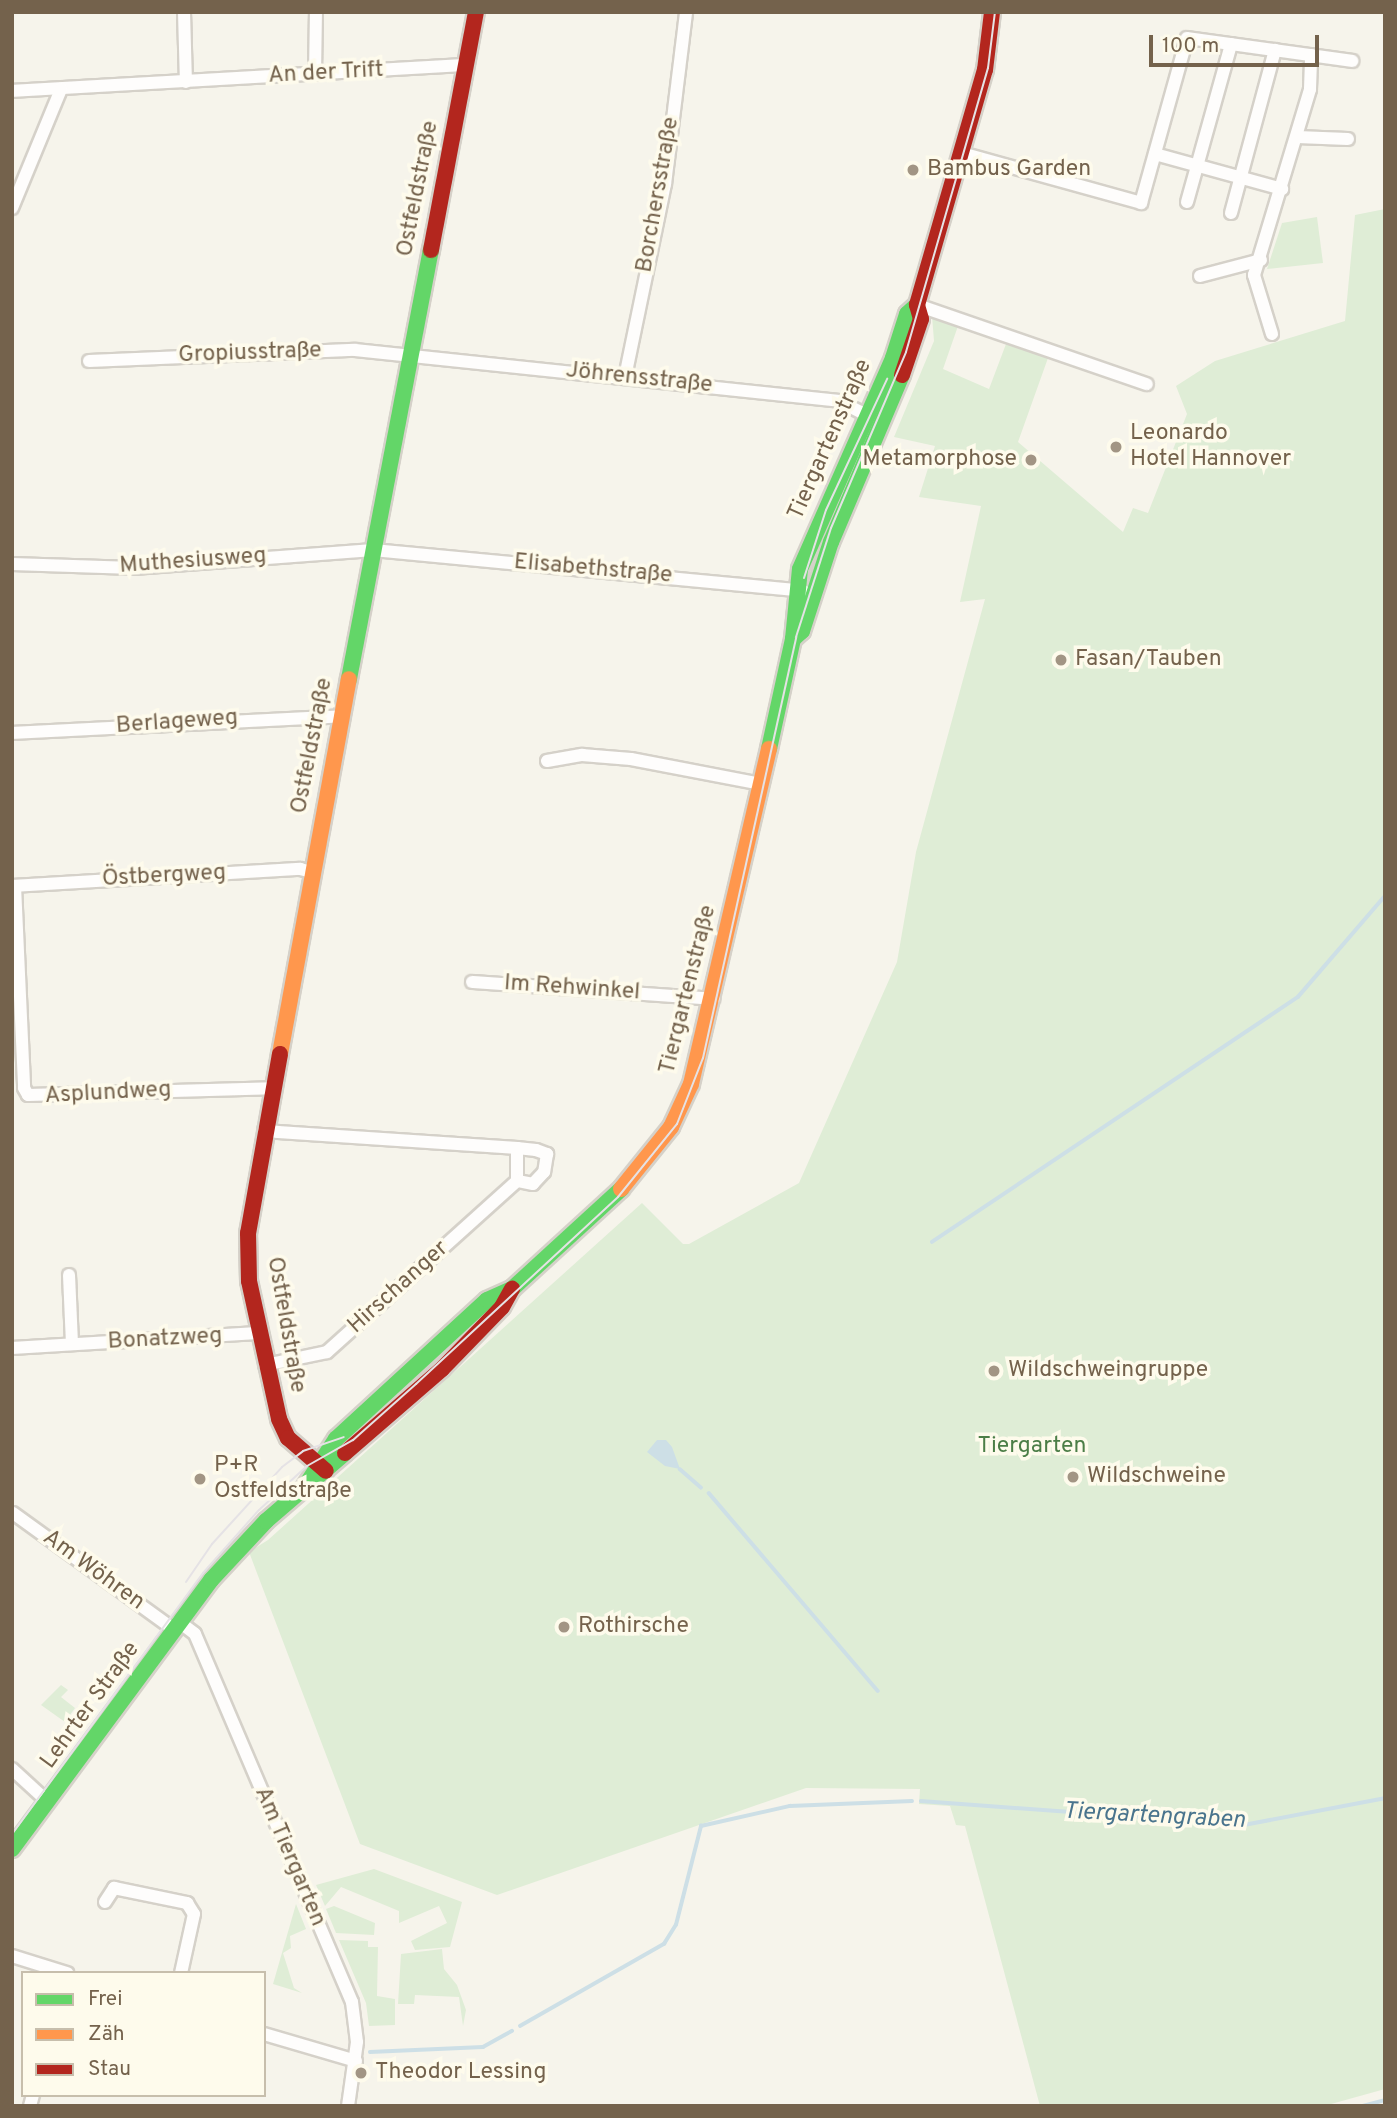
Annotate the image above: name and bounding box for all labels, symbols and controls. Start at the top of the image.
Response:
scale bar [1152,21,1322,65]
text: 100 m [1162,33,1219,60]
street label: An der Trift [267,57,385,91]
street label: Borchersstraße [632,115,686,275]
street label: Ostfeldstraße [392,119,446,259]
place label: Bambus Garden [927,156,1091,184]
marker: Bambus Garden [905,162,921,178]
street label: Gropiusstraße [178,338,322,370]
street label: Tiergartenstraße [783,355,879,525]
street label: Jöhrensstraße [564,358,714,400]
place label: Leonardo Hotel Hannover [1130,420,1291,474]
marker: Leonardo Hotel Hannover [1108,439,1124,455]
place label: Metamorphose [862,446,1017,474]
marker: Metamorphose [1023,452,1039,468]
street label: Muthesiusweg [119,543,267,581]
street label: Elisabethstraße [513,549,673,591]
place label: Fasan/Tauben [1075,646,1222,674]
marker: Fasan/Tauben [1053,652,1069,668]
street label: Ostfeldstraße [286,676,340,816]
street label: Berlageweg [115,705,239,741]
street label: Östbergweg [101,860,227,894]
street label: Tiergartenstraße [655,903,723,1077]
street label: Im Rehwinkel [503,970,641,1008]
street label: Asplundweg [44,1077,172,1111]
street label: Hirschanger [343,1236,455,1340]
street label: Ostfeldstraße [259,1255,311,1395]
street label: Bonatzweg [107,1323,223,1357]
place label: Wildschweingruppe [1008,1357,1208,1385]
marker: Wildschweingruppe [986,1363,1002,1379]
park label: Tiergarten [977,1433,1087,1461]
place label: P+R Ostfeldstraße [214,1452,352,1506]
place label: Wildschweine [1087,1463,1226,1491]
marker: Wildschweine [1065,1469,1081,1485]
marker: P+R Ostfeldstraße [192,1471,208,1487]
street label: Am Wöhren [37,1525,149,1617]
place label: Rothirsche [578,1613,689,1641]
marker: Rothirsche [556,1619,572,1635]
street label: Lehrter Straße [36,1637,146,1775]
street label: Am Tiergarten [247,1783,331,1931]
water label: Tiergartengraben [1062,1798,1246,1836]
legend [21,1971,266,2097]
text: Frei [88,1986,123,2013]
text: Zäh [88,2021,125,2048]
text: Stau [88,2056,131,2083]
place label: Theodor Lessing [375,2059,546,2087]
marker: Theodor Lessing [353,2065,369,2081]

